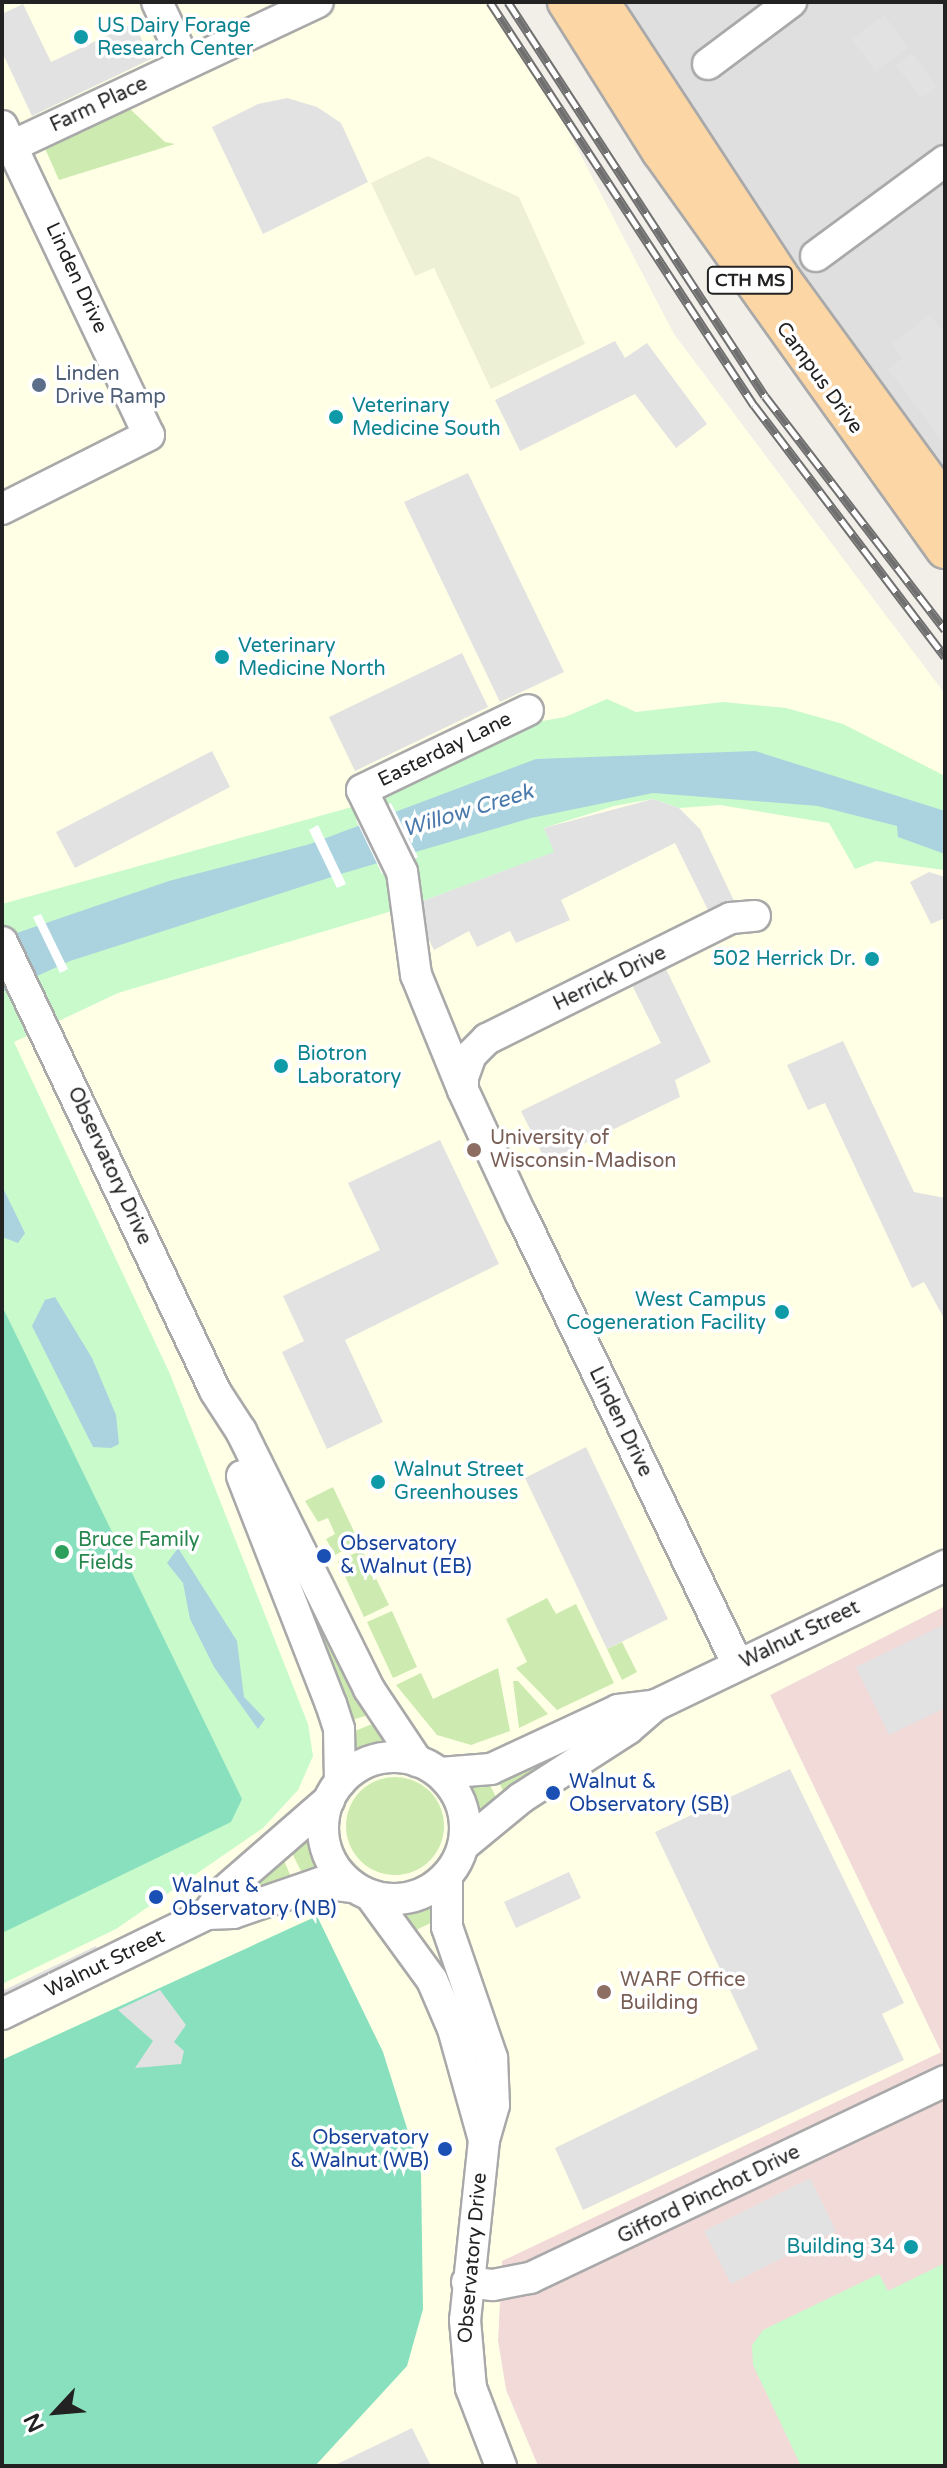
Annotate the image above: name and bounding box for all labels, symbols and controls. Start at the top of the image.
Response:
place label: US Dairy Forage Research Center [97,14,253,61]
marker: US Dairy Forage Research Center [72,28,90,46]
street label: Farm Place [47,72,151,138]
street label: Linden Drive [40,219,112,337]
road number: CTH MS [706,266,794,294]
street label: Campus Drive [770,317,868,439]
place label: Linden Drive Ramp [55,362,166,409]
marker: Linden Drive Ramp [30,376,48,394]
place label: Veterinary Medicine South [352,394,501,441]
marker: Veterinary Medicine South [327,408,345,426]
place label: Veterinary Medicine North [238,634,386,681]
marker: Veterinary Medicine North [213,648,231,666]
street label: Easterday Lane [374,707,516,793]
water label: Willow Creek [400,779,536,843]
street label: Herrick Drive [550,941,670,1017]
place label: 502 Herrick Dr. [713,947,856,971]
marker: 502 Herrick Dr. [863,950,881,968]
place label: Biotron Laboratory [297,1042,401,1089]
marker: Biotron Laboratory [272,1057,290,1075]
street label: Observatory Drive [62,1083,156,1249]
place label: University of Wisconsin-Madison [490,1126,677,1173]
marker: University of Wisconsin-Madison [465,1141,483,1159]
place label: West Campus Cogeneration Facility [566,1288,766,1335]
marker: West Campus Cogeneration Facility [773,1303,791,1321]
street label: Linden Drive [583,1363,657,1481]
place label: Walnut Street Greenhouses [394,1458,524,1505]
marker: Walnut Street Greenhouses [369,1473,387,1491]
place label: Bruce Family Fields [78,1528,200,1575]
place label: Observatory & Walnut (EB) [340,1532,472,1579]
marker: Bruce Family Fields [53,1543,71,1561]
marker: Observatory & Walnut (EB) [315,1547,333,1565]
street label: Walnut Street [736,1596,864,1674]
place label: Walnut & Observatory (SB) [569,1770,729,1817]
marker: Walnut & Observatory (SB) [544,1784,562,1802]
place label: Walnut & Observatory (NB) [172,1874,336,1921]
marker: Walnut & Observatory (NB) [147,1888,165,1906]
street label: Walnut Street [41,1925,169,2003]
place label: WARF Office Building [620,1968,745,2015]
marker: WARF Office Building [595,1983,613,2001]
place label: Observatory & Walnut (WB) [290,2126,429,2173]
marker: Observatory & Walnut (WB) [436,2140,454,2158]
street label: Gifford Pinchot Drive [614,2140,804,2250]
street label: Observatory Drive [454,2172,492,2344]
place label: Building 34 [786,2235,895,2259]
marker: Building 34 [902,2238,920,2256]
north arrow [16,2372,96,2452]
text: N [19,2409,50,2436]

